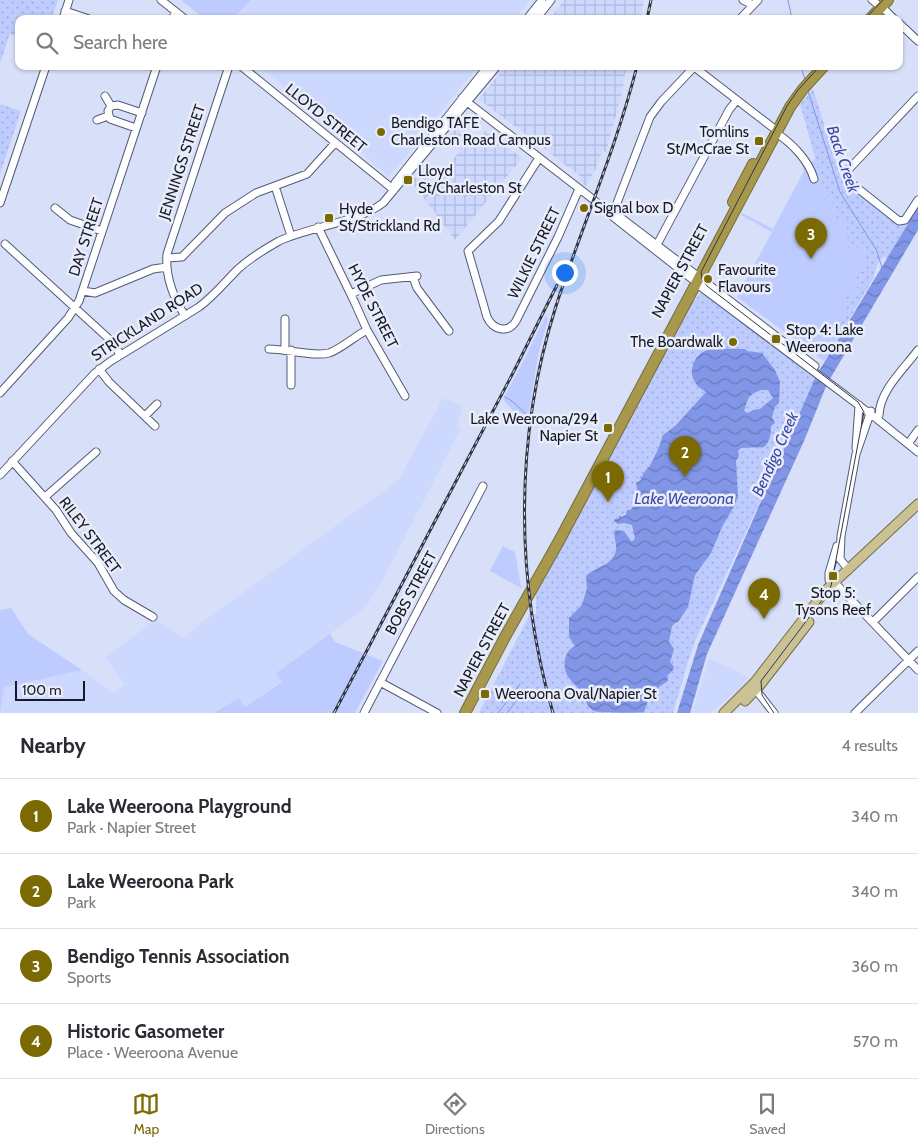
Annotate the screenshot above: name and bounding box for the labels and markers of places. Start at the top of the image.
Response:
place label: Bendigo TAFE Charleston Road Campus [391,114,551,149]
place label: Tomlins St/McCrae St [667,123,749,158]
marker: Bendigo TAFE Charleston Road Campus [375,126,387,138]
marker: Tomlins St/McCrae St [753,135,765,147]
place label: Lloyd St/Charleston St [418,162,522,197]
marker: Lloyd St/Charleston St [402,174,414,186]
place label: Signal box D [594,199,674,217]
place label: Hyde St/Strickland Rd [339,200,440,235]
marker: Signal box D [578,202,590,214]
marker: Hyde St/Strickland Rd [323,212,335,224]
pin: 3 [795,218,827,259]
place label: Favourite Flavours [718,261,776,296]
marker: Favourite Flavours [702,273,714,285]
place label: Stop 4: Lake Weeroona [786,321,864,356]
place label: The Boardwalk [630,333,723,351]
marker: Stop 4: Lake Weeroona [770,333,782,345]
marker: The Boardwalk [727,336,739,348]
place label: Lake Weeroona/294 Napier St [470,410,598,445]
marker: Lake Weeroona/294 Napier St [602,422,614,434]
pin: 2 [669,436,701,477]
pin: 1 [592,461,624,502]
marker: Stop 5: Tysons Reef [827,570,839,582]
pin: 4 [748,578,780,619]
place label: Stop 5: Tysons Reef [795,584,871,619]
place label: Weeroona Oval/Napier St [495,685,657,703]
marker: Weeroona Oval/Napier St [479,688,491,700]

